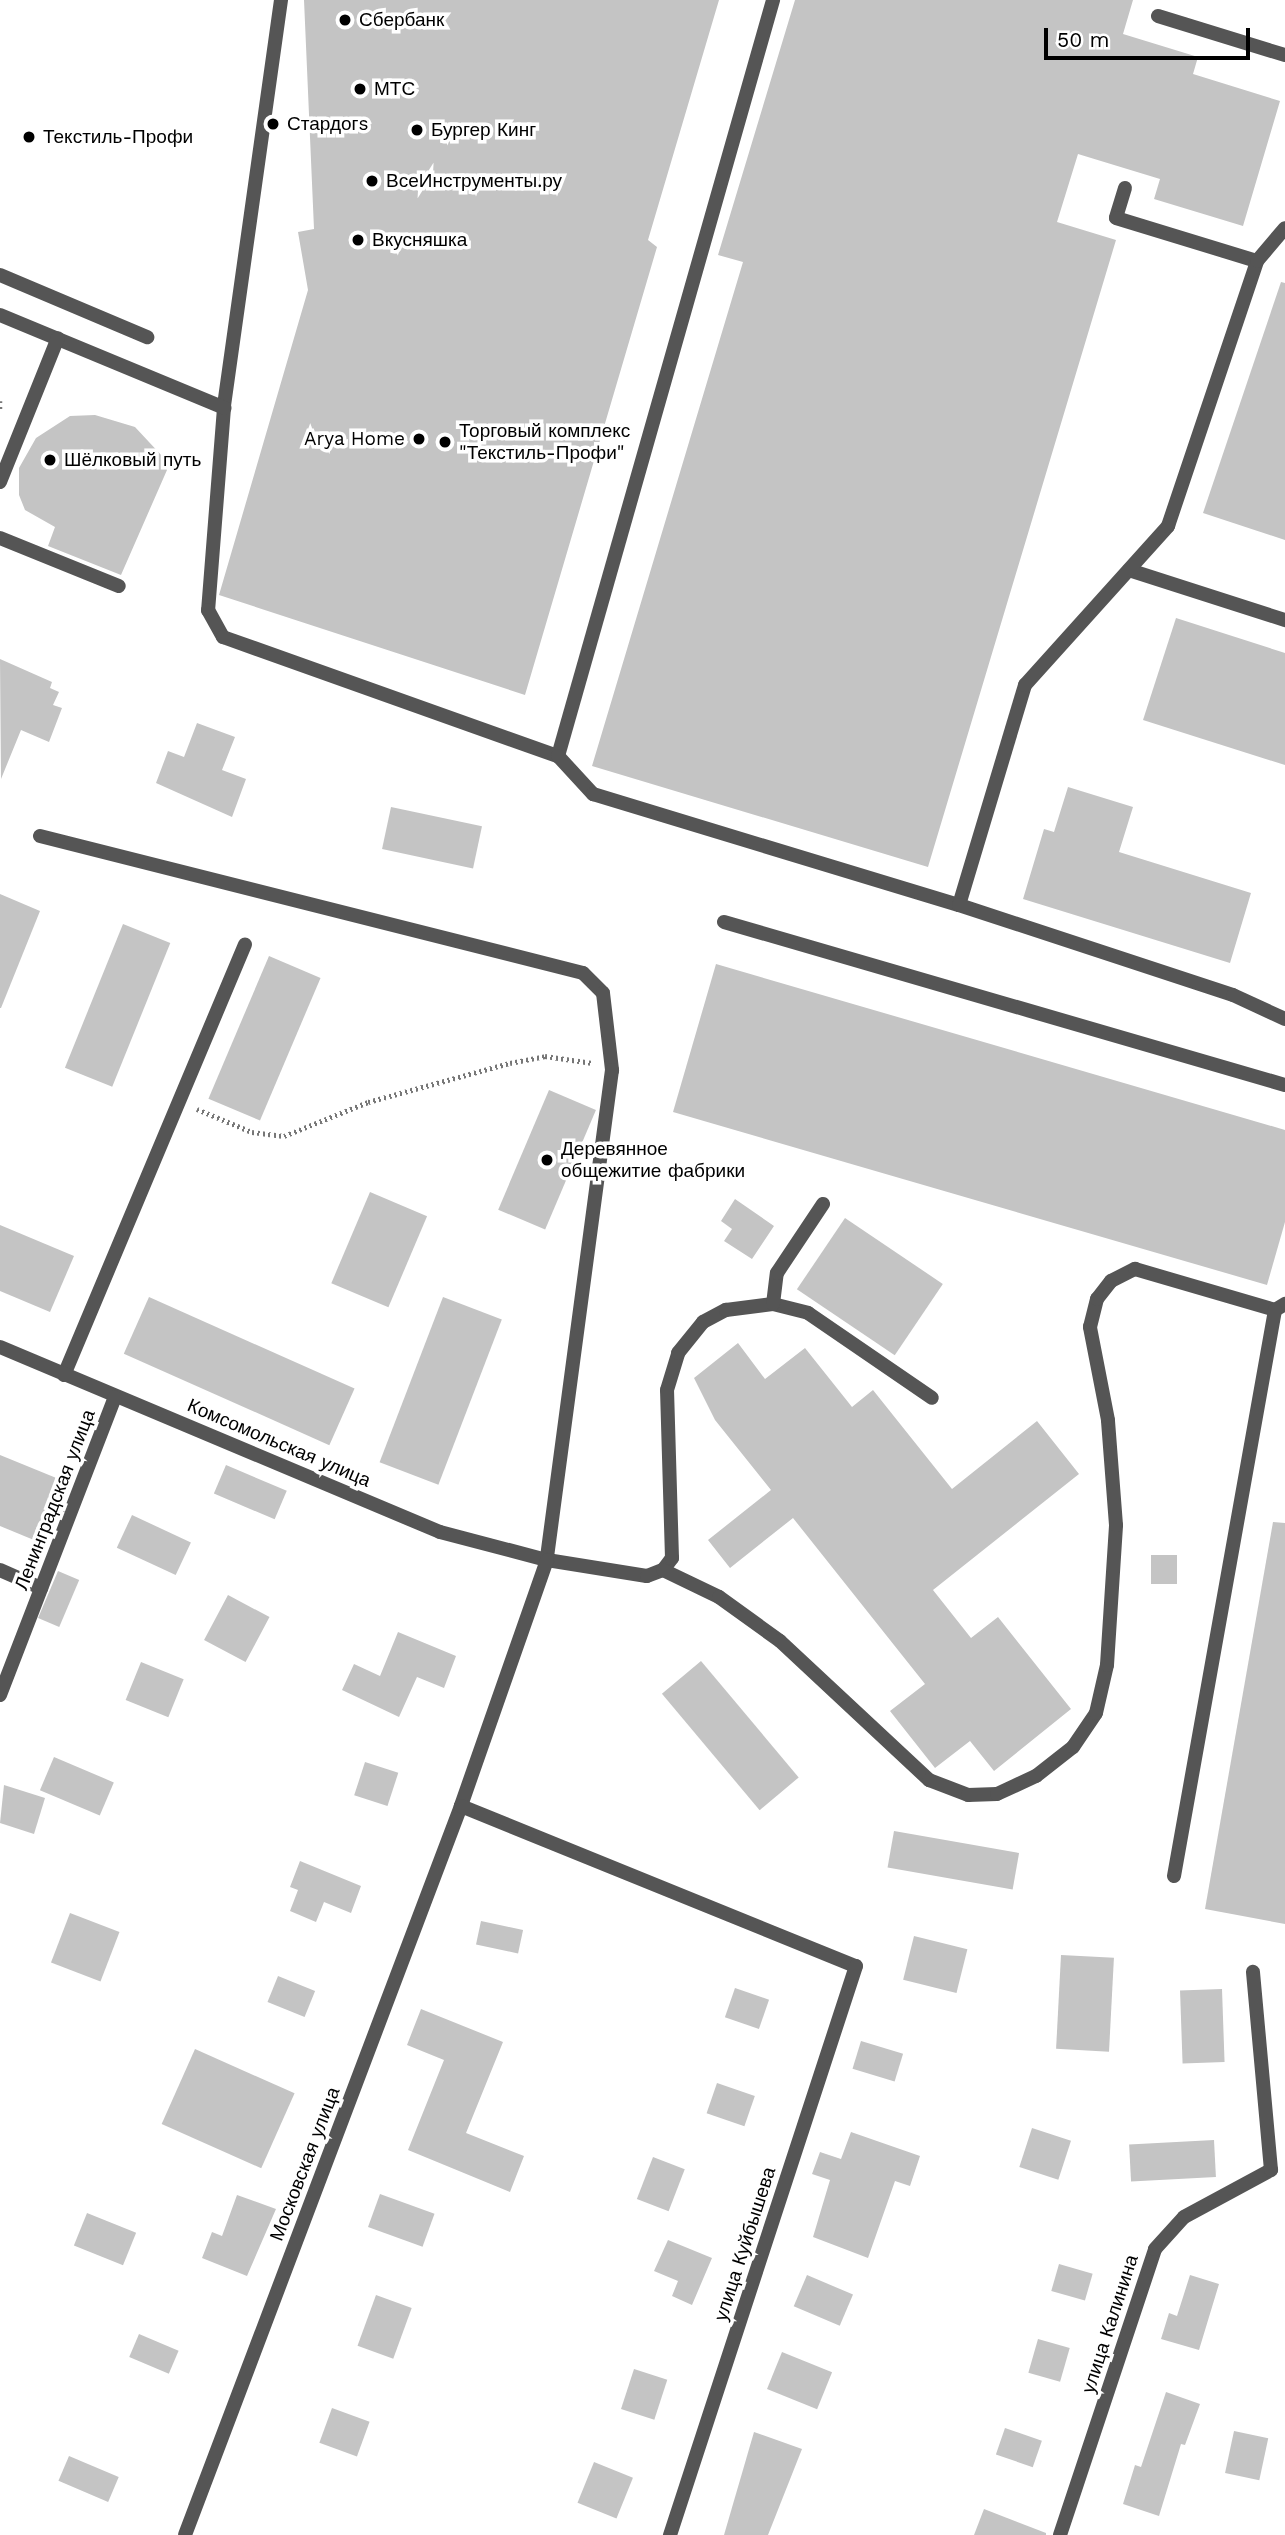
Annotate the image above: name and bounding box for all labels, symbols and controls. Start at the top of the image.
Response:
place label: Сбербанк [359,9,444,31]
marker: Сбербанк [337,12,353,28]
scale bar [1047,14,1254,58]
text: 50 m [1057,27,1109,52]
place label: МТС [374,78,415,100]
marker: МТС [352,81,368,97]
place label: Стардогs [287,113,369,135]
marker: Стардогs [265,116,281,132]
place label: Бургер Кинг [431,119,536,141]
marker: Бургер Кинг [409,122,425,138]
place label: Текстиль-Профи [43,126,193,148]
marker: Текстиль-Профи [21,129,37,145]
place label: ВсеИнструменты.ру [386,170,562,192]
marker: ВсеИнструменты.ру [364,173,380,189]
place label: Вкусняшка [372,229,467,251]
marker: Вкусняшка [350,232,366,248]
place label: Торговый комплекс "Текстиль-Профи" [459,420,630,464]
place label: Arya Home [304,428,405,450]
marker: Arya Home [411,431,427,447]
marker: Торговый комплекс "Текстиль-Профи" [437,434,453,450]
place label: Шёлковый путь [64,449,201,471]
marker: Шёлковый путь [42,452,58,468]
place label: Деревянное общежитие фабрики [561,1138,745,1182]
marker: Деревянное общежитие фабрики [539,1152,555,1168]
street label: Комсомольская улица [184,1394,374,1492]
street label: Ленинградская улица [10,1406,100,1594]
street label: Московская улица [265,2084,345,2244]
street label: улица Куйбышева [709,2164,781,2324]
street label: улица Калинина [1077,2252,1143,2396]

